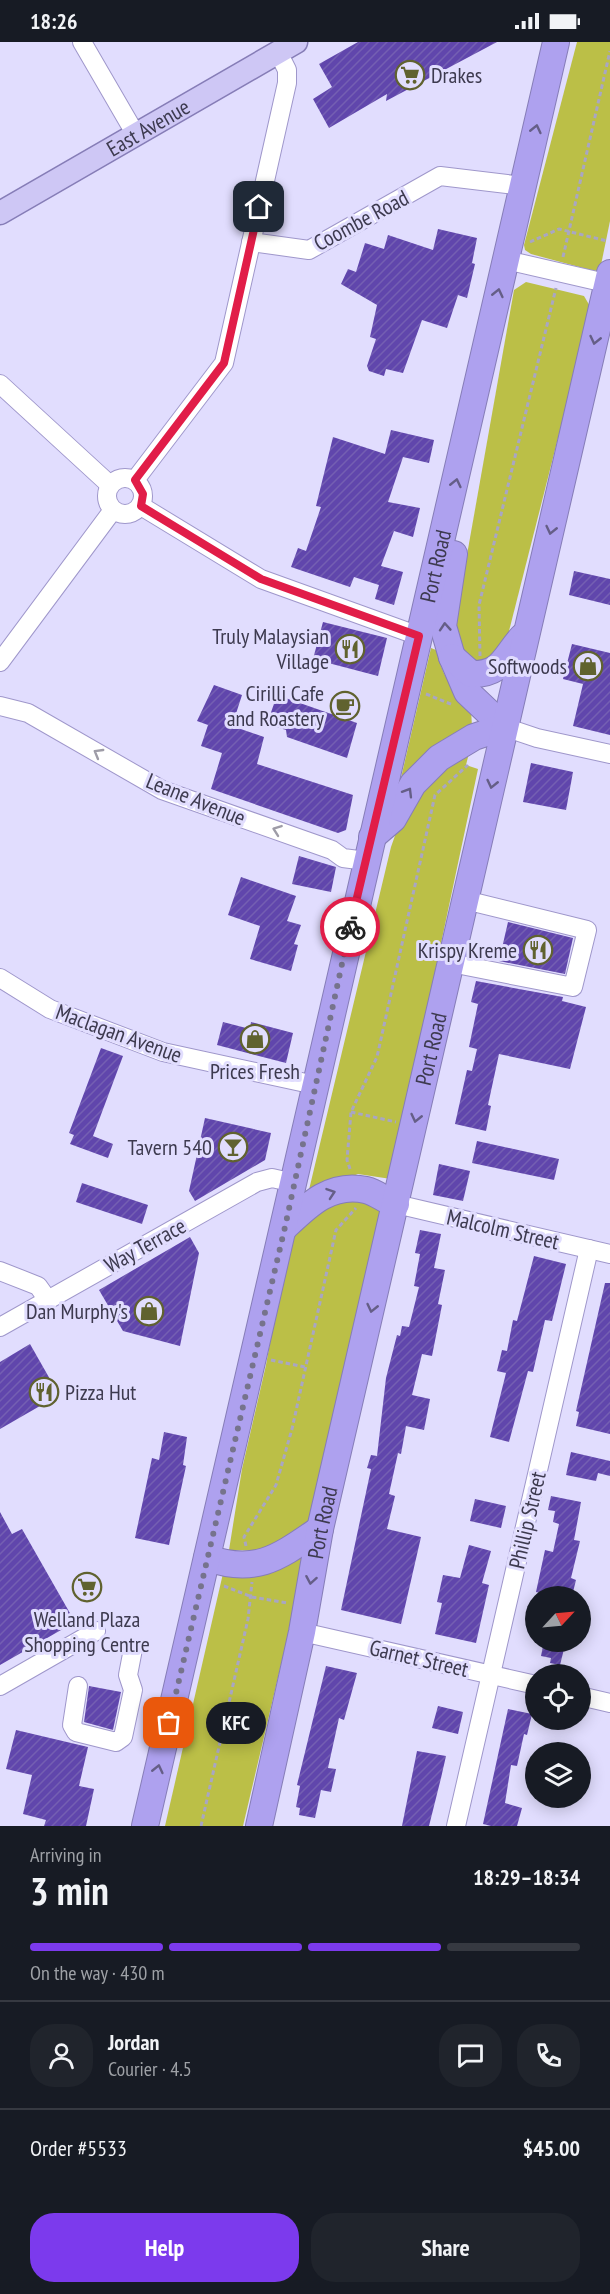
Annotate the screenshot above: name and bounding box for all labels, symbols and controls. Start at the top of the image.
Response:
text: 18:26 [30,7,78,35]
supermarket icon: Drakes [394,59,426,91]
place label: Drakes [431,61,482,89]
street label: East Avenue [101,92,195,162]
one-way arrow [529,124,542,134]
pin [233,181,284,232]
street label: Coombe Road [309,183,413,257]
icon: home [242,190,275,223]
one-way arrow [491,288,504,298]
one-way arrow [589,335,602,345]
one-way arrow [448,478,461,488]
one-way arrow [545,525,558,535]
street label: Port Road [413,527,457,605]
place label: Truly Malaysian Village [212,622,329,675]
one-way arrow [439,622,452,631]
restaurant icon: Truly Malaysian Village [334,633,366,665]
shop icon: Softwoods [572,650,604,682]
place label: Softwoods [488,652,567,680]
place label: Cirilli Cafe and Roastery [227,679,325,732]
cafe icon: Cirilli Cafe and Roastery [329,690,361,722]
one-way arrow [94,749,105,760]
street label: Leane Avenue [142,766,250,832]
one-way arrow [486,779,499,789]
one-way arrow [401,788,413,798]
one-way arrow [272,825,283,838]
courier [320,897,380,957]
icon: bike [334,911,367,944]
restaurant icon: Krispy Kreme [522,934,554,966]
place label: Krispy Kreme [418,936,517,964]
street label: Maclagan Avenue [52,997,186,1069]
street label: Port Road [409,1010,453,1088]
shop icon: Prices Fresh [239,1023,271,1055]
place label: Prices Fresh [210,1057,300,1085]
one-way arrow [410,1112,423,1122]
bar icon: Tavern 540 [217,1131,249,1163]
place label: Tavern 540 [128,1133,212,1161]
one-way arrow [325,1187,336,1200]
street label: Malcolm Street [444,1202,562,1256]
street label: Way Terrace [99,1211,191,1279]
shop icon: Dan Murphy's [133,1295,165,1327]
place label: Dan Murphy's [26,1297,128,1325]
one-way arrow [366,1302,379,1312]
restaurant icon: Pizza Hut [28,1376,60,1408]
place label: Pizza Hut [65,1378,136,1406]
street label: Phillip Street [502,1469,552,1571]
street label: Port Road [301,1483,343,1561]
supermarket icon: Welland Plaza Shopping Centre [71,1571,103,1603]
one-way arrow [305,1575,318,1585]
north arrow [525,1586,591,1652]
map controls [525,1586,591,1808]
place label: Welland Plaza Shopping Centre [24,1605,150,1658]
street label: Garnet Street [367,1633,471,1683]
button: locate [525,1664,591,1730]
pin [143,1697,194,1748]
callout: KFC [205,1702,265,1744]
icon: bag [152,1706,185,1739]
text: KFC [222,1710,250,1736]
button: layers [525,1742,591,1808]
one-way arrow [151,1764,164,1774]
text: Arriving in [30,1842,102,1868]
text: 18:29–18:34 [473,1863,580,1891]
text: 3 min [30,1865,109,1916]
text: On the way · 430 m [30,1960,165,1986]
button: person [30,2024,93,2087]
button: chat [439,2024,502,2087]
button: phone [517,2024,580,2087]
text: Jordan [108,2028,159,2056]
text: Courier · 4.5 [108,2056,192,2082]
text: Order #5533 [30,2134,127,2162]
text: $45.00 [523,2134,580,2162]
button: Help [30,2213,299,2282]
button: Share [311,2213,580,2282]

